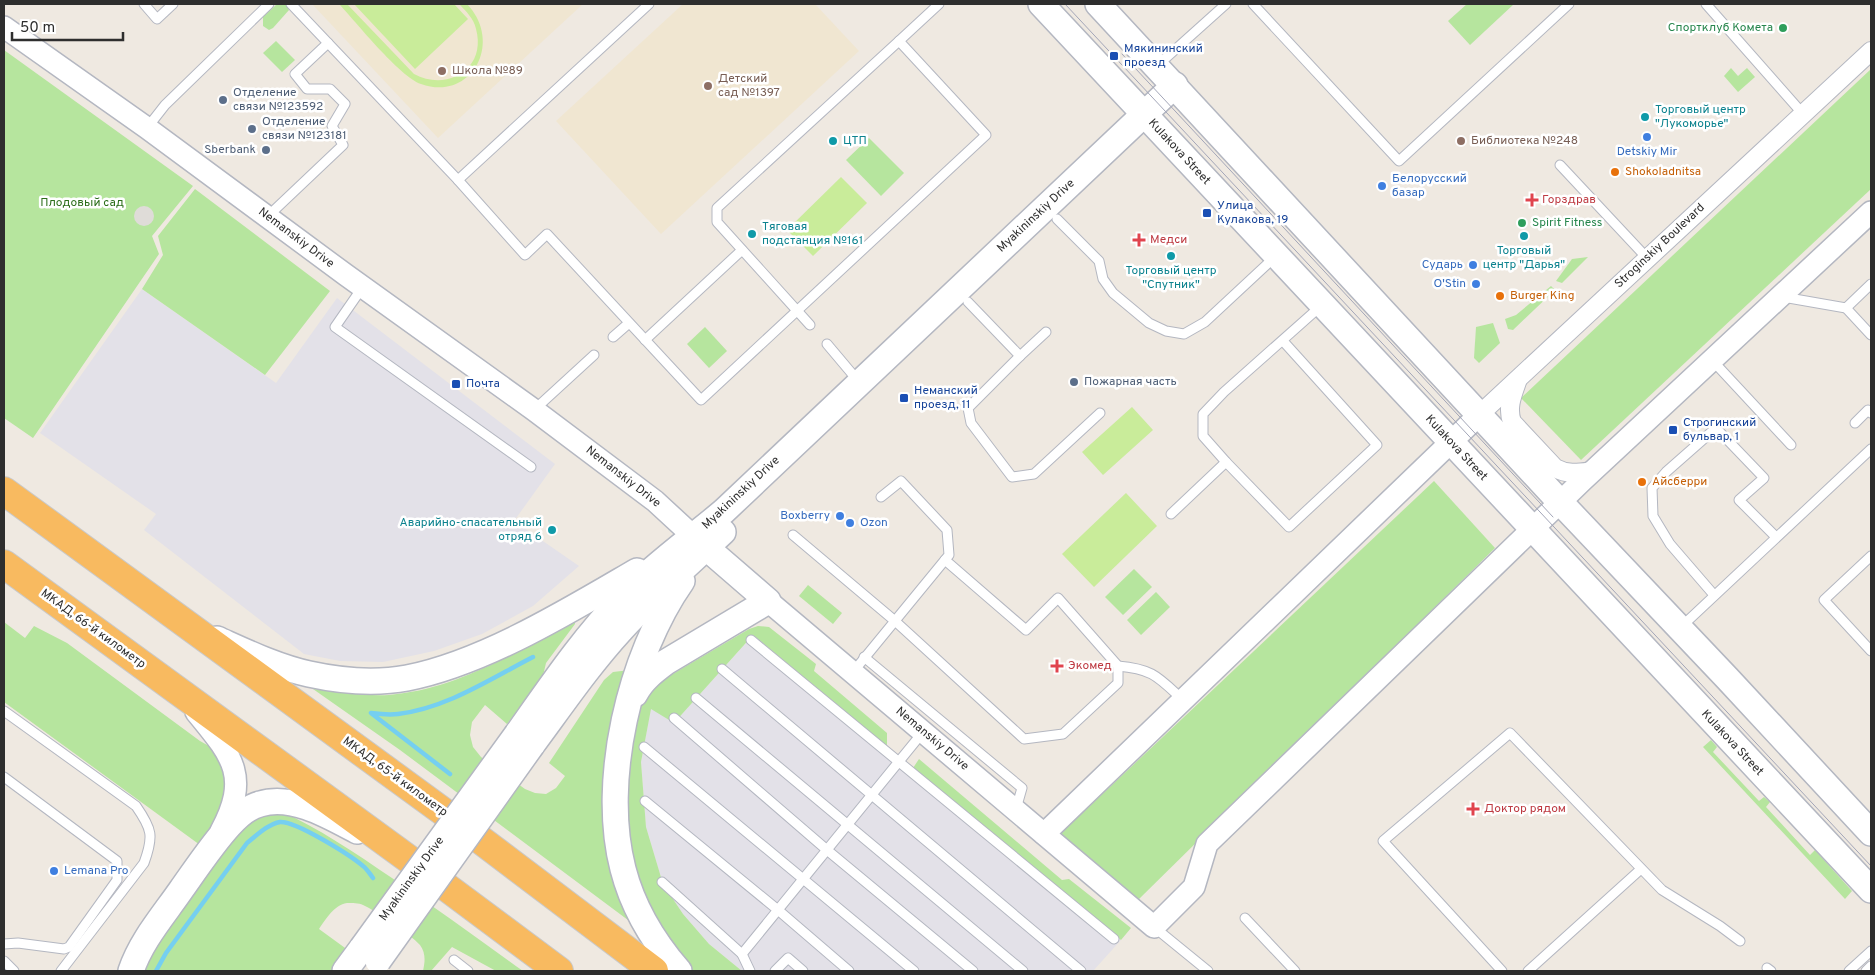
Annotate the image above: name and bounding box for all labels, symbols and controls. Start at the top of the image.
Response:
scale bar [12,10,124,42]
text: 50 m [20,19,55,38]
place label: Спортклуб Комета [1668,20,1773,36]
marker: Спортклуб Комета [1777,22,1789,34]
place label: Мякининский проезд [1124,41,1203,71]
marker: Мякининский проезд [1108,50,1120,62]
place label: Школа №89 [452,63,523,79]
marker: Школа №89 [436,65,448,77]
place label: Детский сад №1397 [718,71,780,101]
marker: Детский сад №1397 [702,80,714,92]
place label: Отделение связи №123592 [233,85,323,115]
marker: Отделение связи №123592 [217,94,229,106]
place label: Торговый центр "Лукоморье" [1655,102,1746,132]
marker: Торговый центр "Лукоморье" [1639,111,1651,123]
place label: Отделение связи №123181 [262,114,347,144]
street label: Kulakova Street [1144,116,1214,188]
marker: Отделение связи №123181 [246,123,258,135]
marker: Detskiy Mir [1641,131,1653,143]
place label: ЦТП [843,133,867,149]
place label: Библиотека №248 [1471,133,1578,149]
marker: ЦТП [827,135,839,147]
marker: Библиотека №248 [1455,135,1467,147]
place label: Sberbank [204,142,256,158]
marker: Sberbank [260,144,272,156]
place label: Detskiy Mir [1617,144,1678,160]
place label: Shokoladnitsa [1625,164,1701,180]
marker: Shokoladnitsa [1609,166,1621,178]
place label: Белорусский базар [1392,171,1467,201]
street label: Myakininskiy Drive [994,176,1078,256]
marker: Белорусский базар [1376,180,1388,192]
place label: Горздрав [1542,192,1596,208]
marker: Горздрав [1526,194,1538,206]
park label: Плодовый сад [40,195,124,211]
place label: Улица Кулакова, 19 [1217,198,1288,228]
street label: Stroginskiy Boulevard [1612,200,1708,292]
street label: Nemanskiy Drive [255,204,337,272]
marker: Улица Кулакова, 19 [1201,207,1213,219]
place label: Spirit Fitness [1532,215,1602,231]
marker: Spirit Fitness [1516,217,1528,229]
place label: Тяговая подстанция №161 [762,219,863,249]
marker: Тяговая подстанция №161 [746,228,758,240]
marker: Торговый центр "Дарья" [1518,230,1530,242]
place label: Медси [1150,232,1187,248]
marker: Медси [1132,233,1146,247]
place label: Торговый центр "Дарья" [1483,243,1565,273]
marker: Торговый центр "Спутник" [1165,250,1177,262]
place label: Сударь [1422,257,1463,273]
marker: Сударь [1467,259,1479,271]
place label: Торговый центр "Спутник" [1126,263,1217,293]
place label: O'Stin [1434,276,1466,292]
marker: O'Stin [1470,278,1482,290]
place label: Burger King [1510,288,1575,304]
marker: Burger King [1494,290,1506,302]
place label: Пожарная часть [1084,374,1177,390]
place label: Почта [466,376,500,392]
marker: Пожарная часть [1068,376,1080,388]
marker: Почта [450,378,462,390]
place label: Неманский проезд, 11 [914,383,978,413]
marker: Неманский проезд, 11 [898,392,910,404]
street label: Kulakova Street [1421,412,1491,484]
place label: Строгинский бульвар, 1 [1683,415,1756,445]
marker: Строгинский бульвар, 1 [1667,424,1679,436]
street label: Nemanskiy Drive [582,443,664,511]
street label: Myakininskiy Drive [699,453,783,533]
place label: Айсберри [1652,474,1707,490]
marker: Айсберри [1636,476,1648,488]
place label: Boxberry [780,508,830,524]
marker: Boxberry [834,510,846,522]
place label: Аварийно-спасательный отряд 6 [400,515,542,545]
place label: Ozon [860,515,888,531]
marker: Ozon [844,517,856,529]
marker: Аварийно-спасательный отряд 6 [546,524,558,536]
street label: МКАД, 66-й километр [37,586,149,673]
place label: Экомед [1068,658,1112,674]
marker: Экомед [1050,659,1064,673]
street label: Nemanskiy Drive [892,704,972,774]
street label: Kulakova Street [1697,707,1767,779]
street label: МКАД, 65-й километр [339,733,451,821]
place label: Доктор рядом [1484,801,1566,817]
marker: Доктор рядом [1466,802,1480,816]
street label: Myakininskiy Drive [376,834,448,924]
place label: Lemana Pro [64,863,129,879]
marker: Lemana Pro [48,865,60,877]

